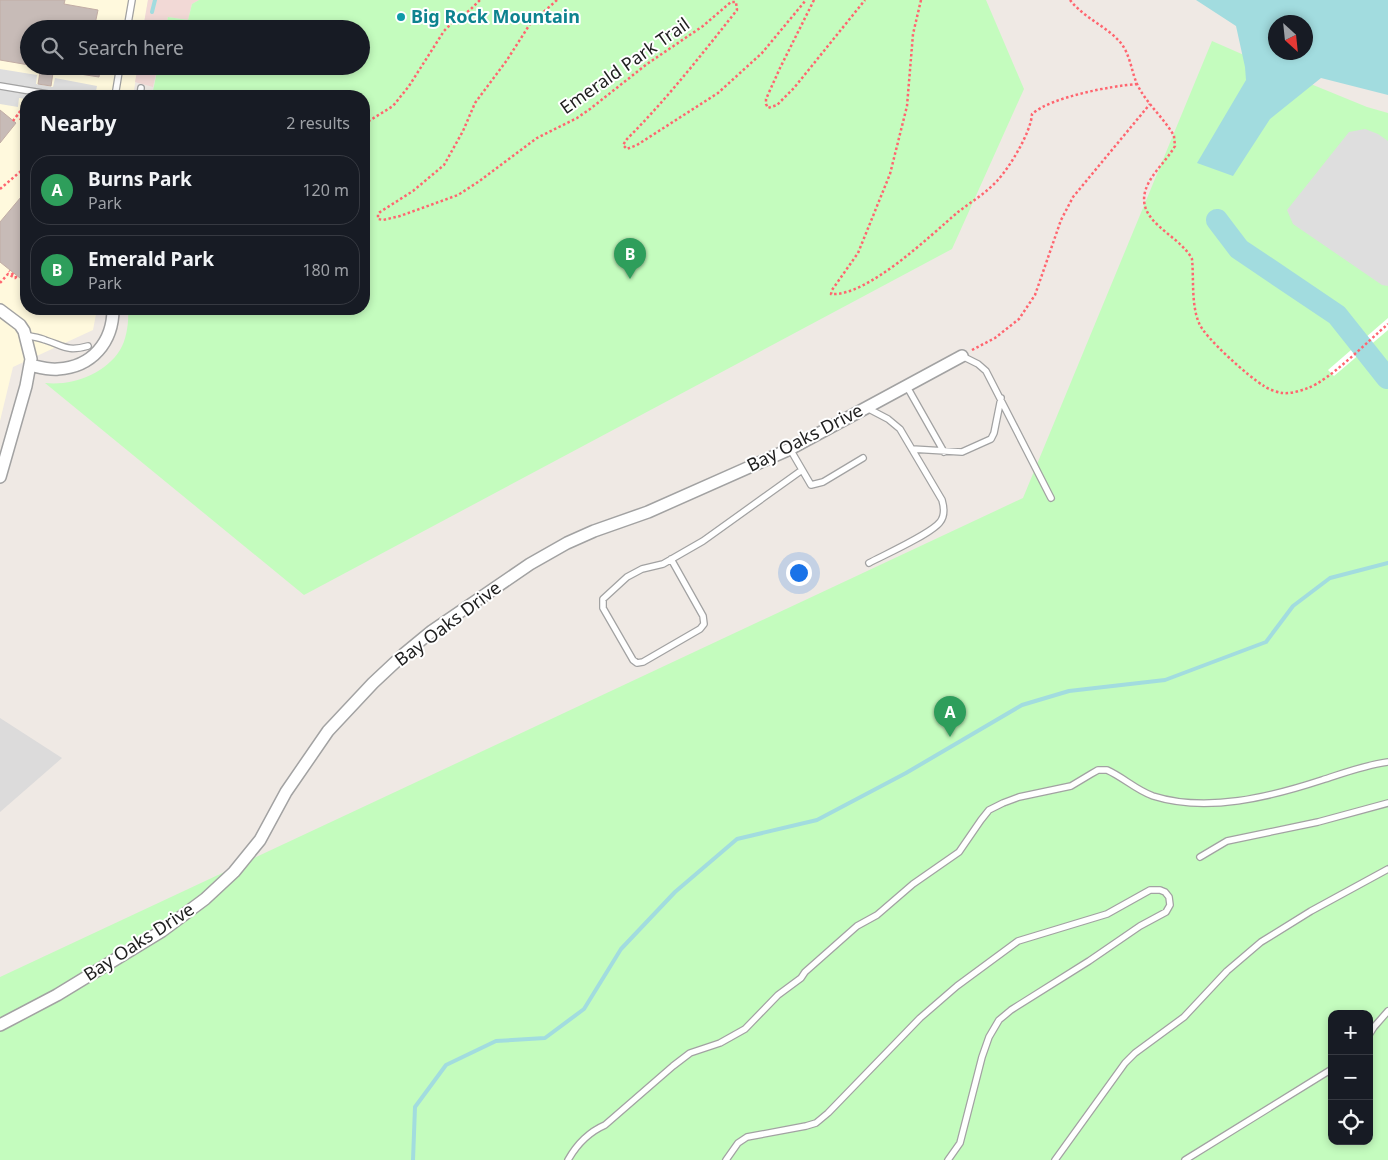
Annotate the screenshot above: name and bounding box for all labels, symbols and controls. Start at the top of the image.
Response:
place label: Big Rock Mountain [411,4,580,28]
marker: Big Rock Mountain [395,11,407,23]
street label: Emerald Park Trail [555,12,694,119]
north arrow [1268,15,1313,60]
search box [20,20,370,75]
icon: search [38,34,66,62]
text: Search here [78,35,184,61]
text: Nearby [40,109,116,137]
text: 2 results [286,112,350,134]
text: Burns Park [88,166,192,192]
text: A [51,179,63,201]
text: 120 m [302,179,349,201]
text: Park [88,192,122,214]
pin: B [614,238,646,279]
text: Emerald Park [88,246,214,272]
text: B [52,259,62,281]
text: 180 m [302,259,349,281]
text: Park [88,272,122,294]
street label: Bay Oaks Drive [742,398,867,477]
your location [786,560,812,586]
street label: Bay Oaks Drive [389,575,505,671]
pin: A [934,696,966,737]
street label: Bay Oaks Drive [79,896,198,986]
map controls [1328,1010,1373,1145]
button: + [1328,1010,1373,1055]
button: − [1328,1055,1373,1100]
button: locate [1328,1100,1373,1145]

